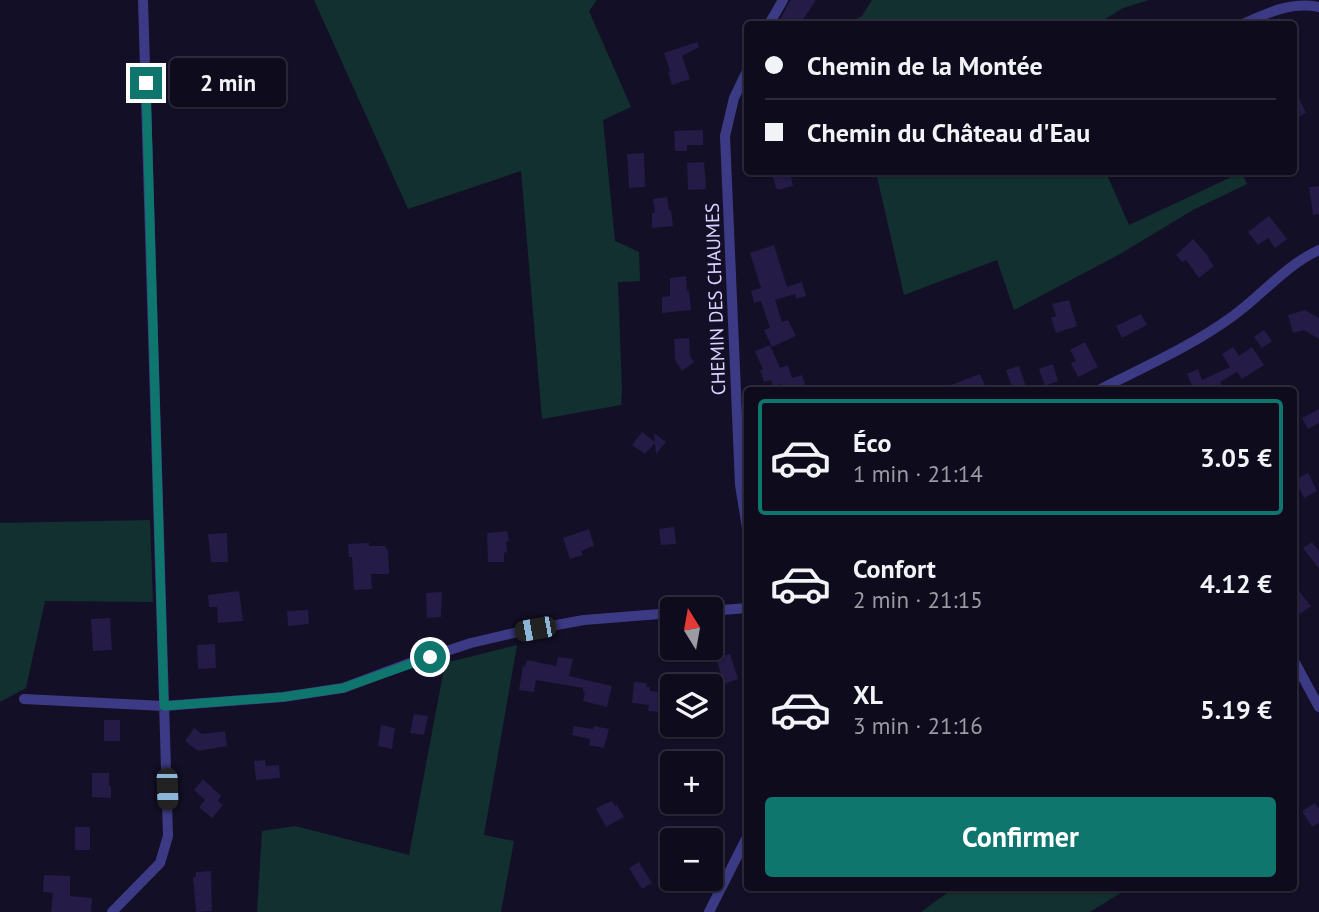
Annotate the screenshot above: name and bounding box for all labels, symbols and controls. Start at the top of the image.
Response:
text: Chemin de la Montée [807,49,1043,82]
callout: 2 min [170,58,286,108]
route end [130,67,162,99]
text: 2 min [200,68,256,97]
text: Chemin du Château d'Eau [807,116,1090,149]
street label: CHEMIN DES CHAUMES [700,202,730,396]
icon: car [769,426,832,489]
text: Éco [853,426,891,459]
text: 3.05 € [1200,441,1272,474]
text: 1 min · 21:14 [853,459,983,488]
icon: car [769,552,832,615]
text: Confort [853,552,936,585]
text: 4.12 € [1200,567,1272,600]
text: 2 min · 21:15 [853,585,983,614]
north arrow [660,597,723,660]
map controls [660,597,723,891]
car [513,615,558,643]
route start [414,641,446,673]
button: layers [660,674,723,737]
icon: car [769,678,832,741]
text: XL [853,678,883,711]
text: 5.19 € [1200,693,1272,726]
text: 3 min · 21:16 [853,711,983,740]
button: + [660,751,723,814]
car [156,768,179,810]
button: Confirmer [765,797,1276,877]
button: − [660,828,723,891]

